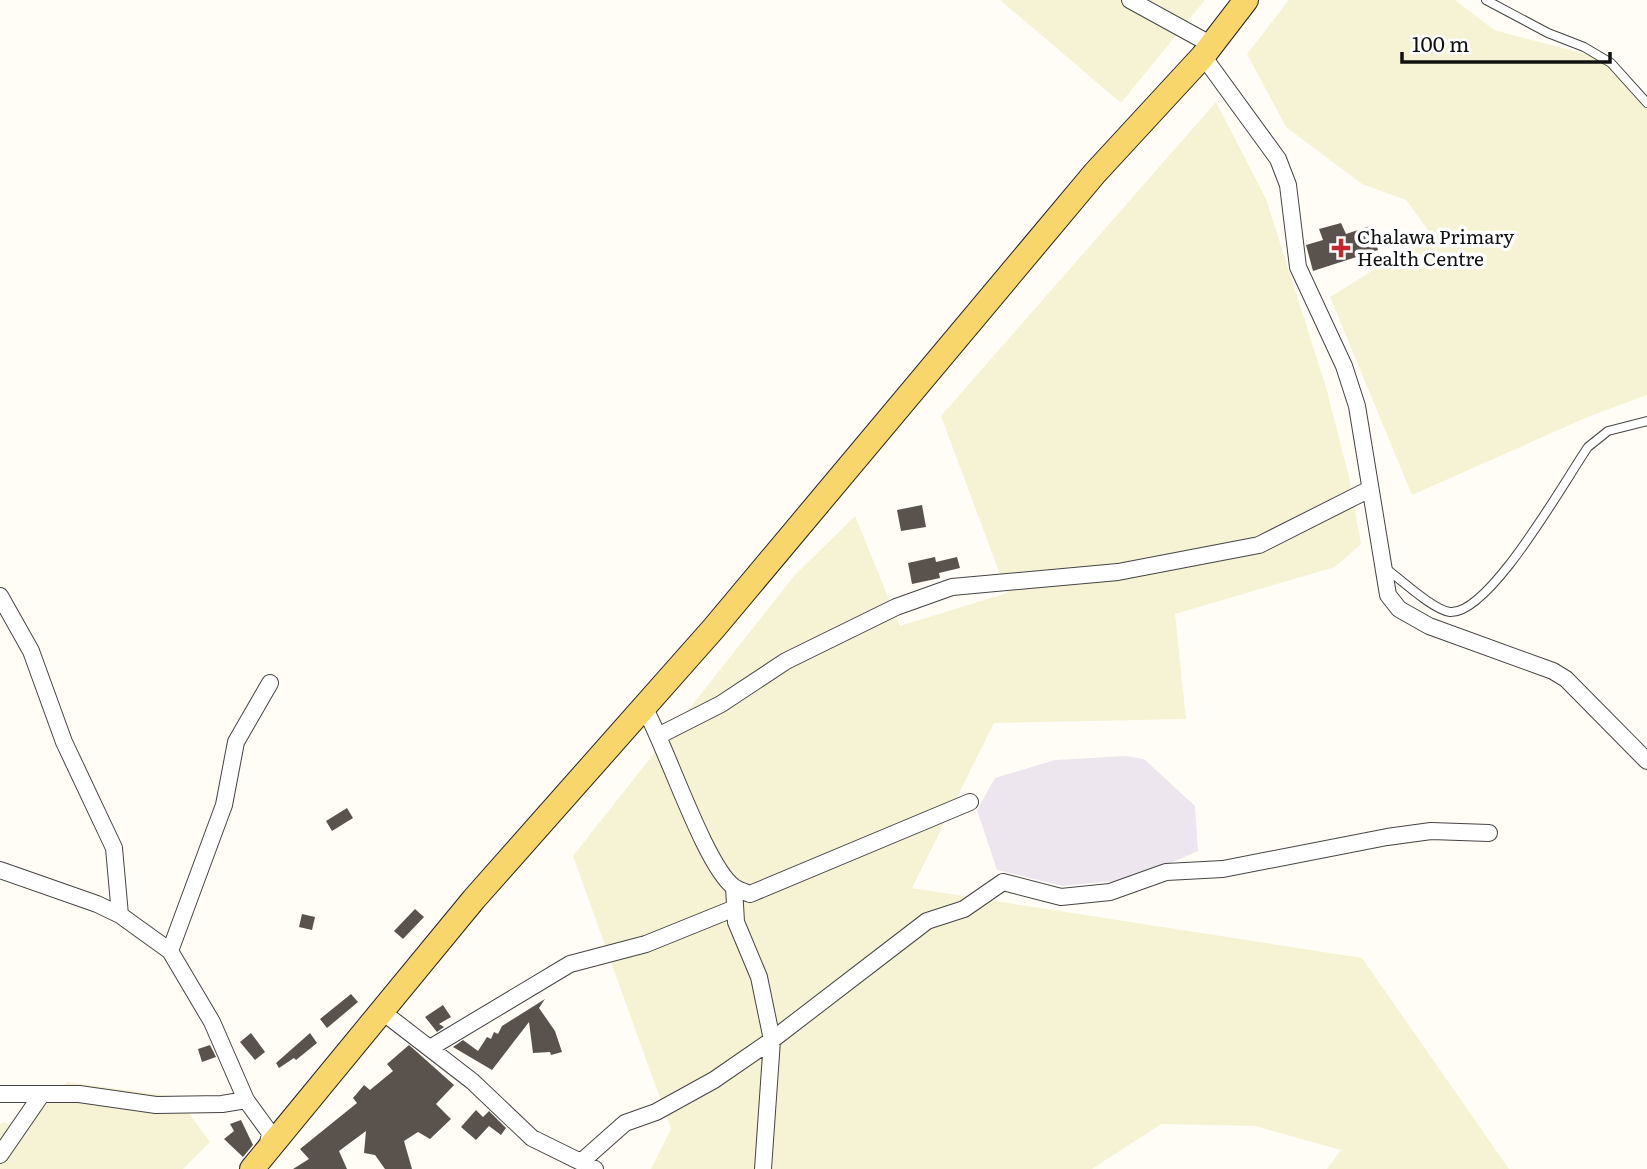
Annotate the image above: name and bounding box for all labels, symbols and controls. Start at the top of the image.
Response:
scale bar [1402,21,1610,65]
text: 100 m [1412,27,1469,58]
place label: Chalawa Primary Health Centre [1357,222,1514,272]
marker: Chalawa Primary Health Centre [1331,238,1351,258]

